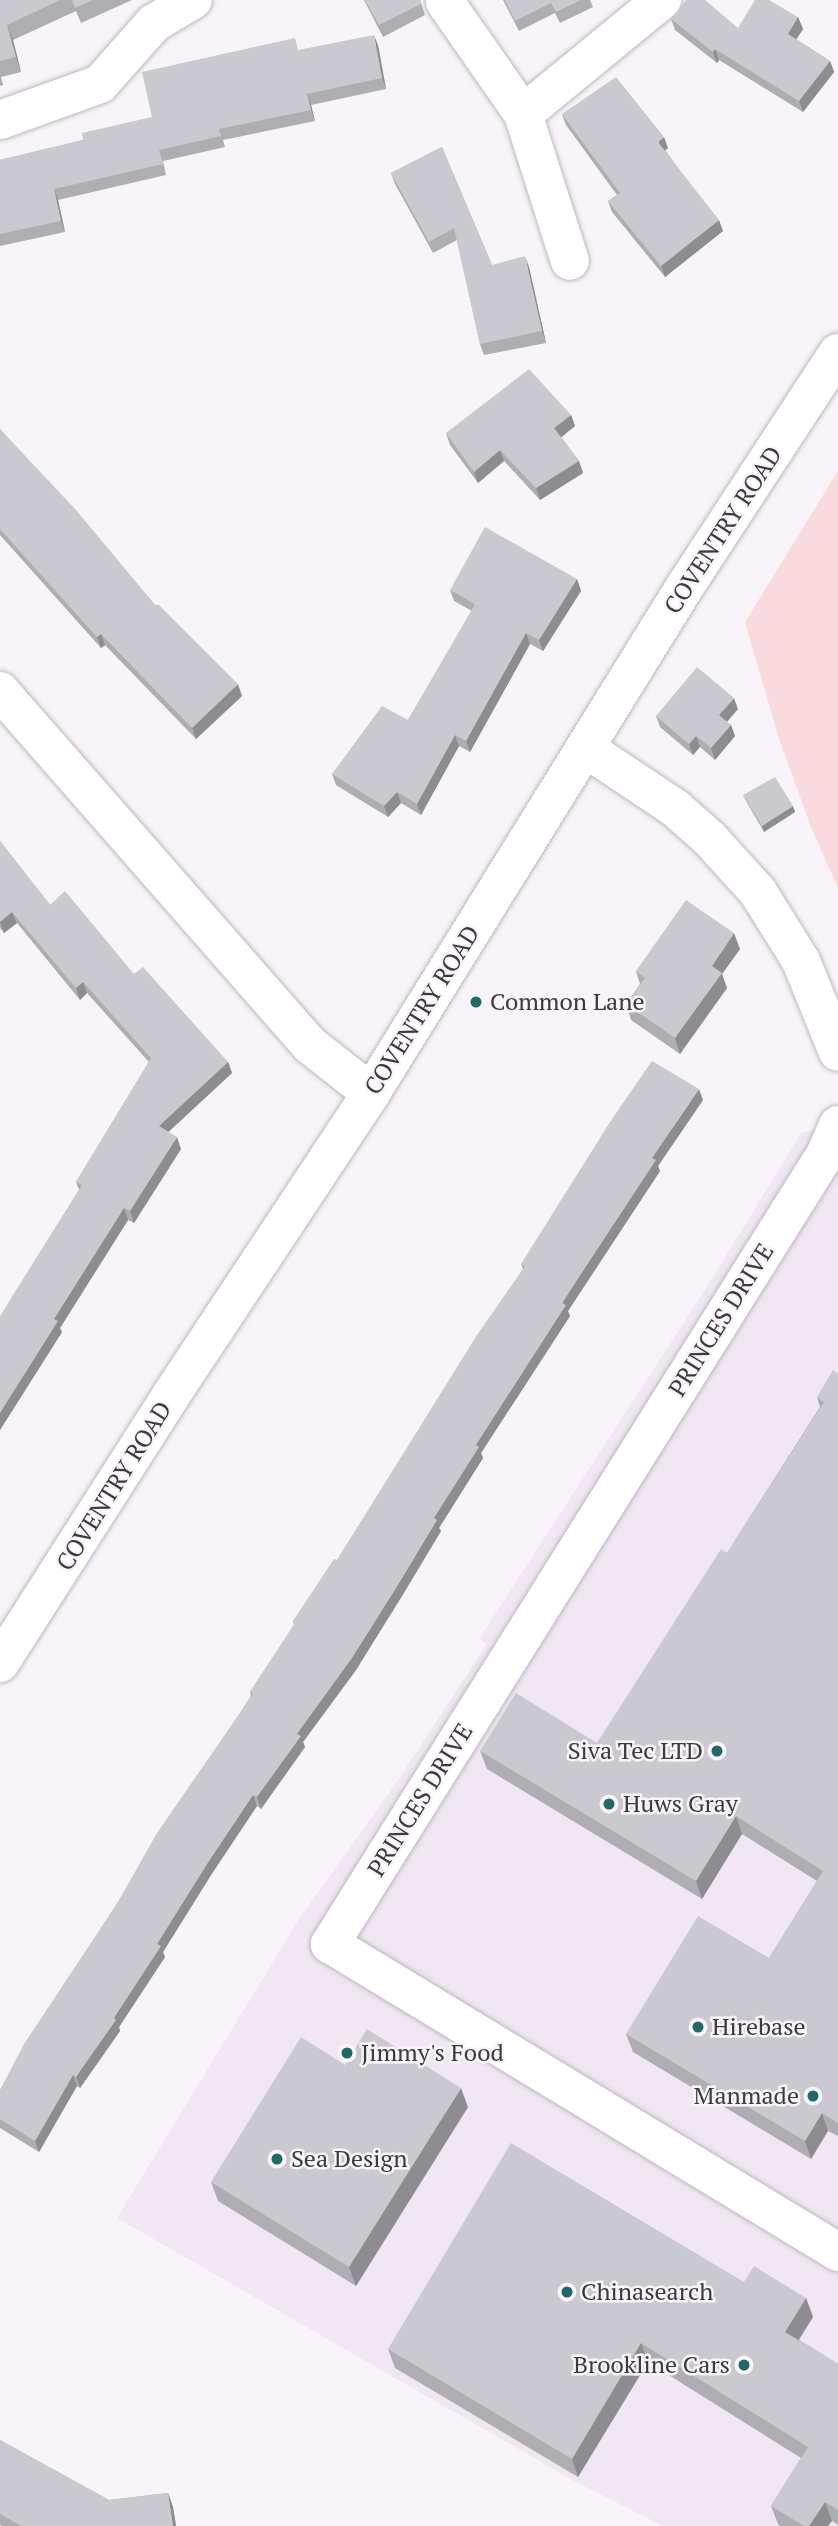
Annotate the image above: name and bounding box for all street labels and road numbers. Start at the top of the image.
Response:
street label: COVENTRY ROAD [658,441,788,619]
street label: COVENTRY ROAD [358,920,486,1100]
street label: PRINCES DRIVE [662,1238,780,1402]
street label: COVENTRY ROAD [50,1396,178,1576]
street label: PRINCES DRIVE [361,1718,479,1882]

